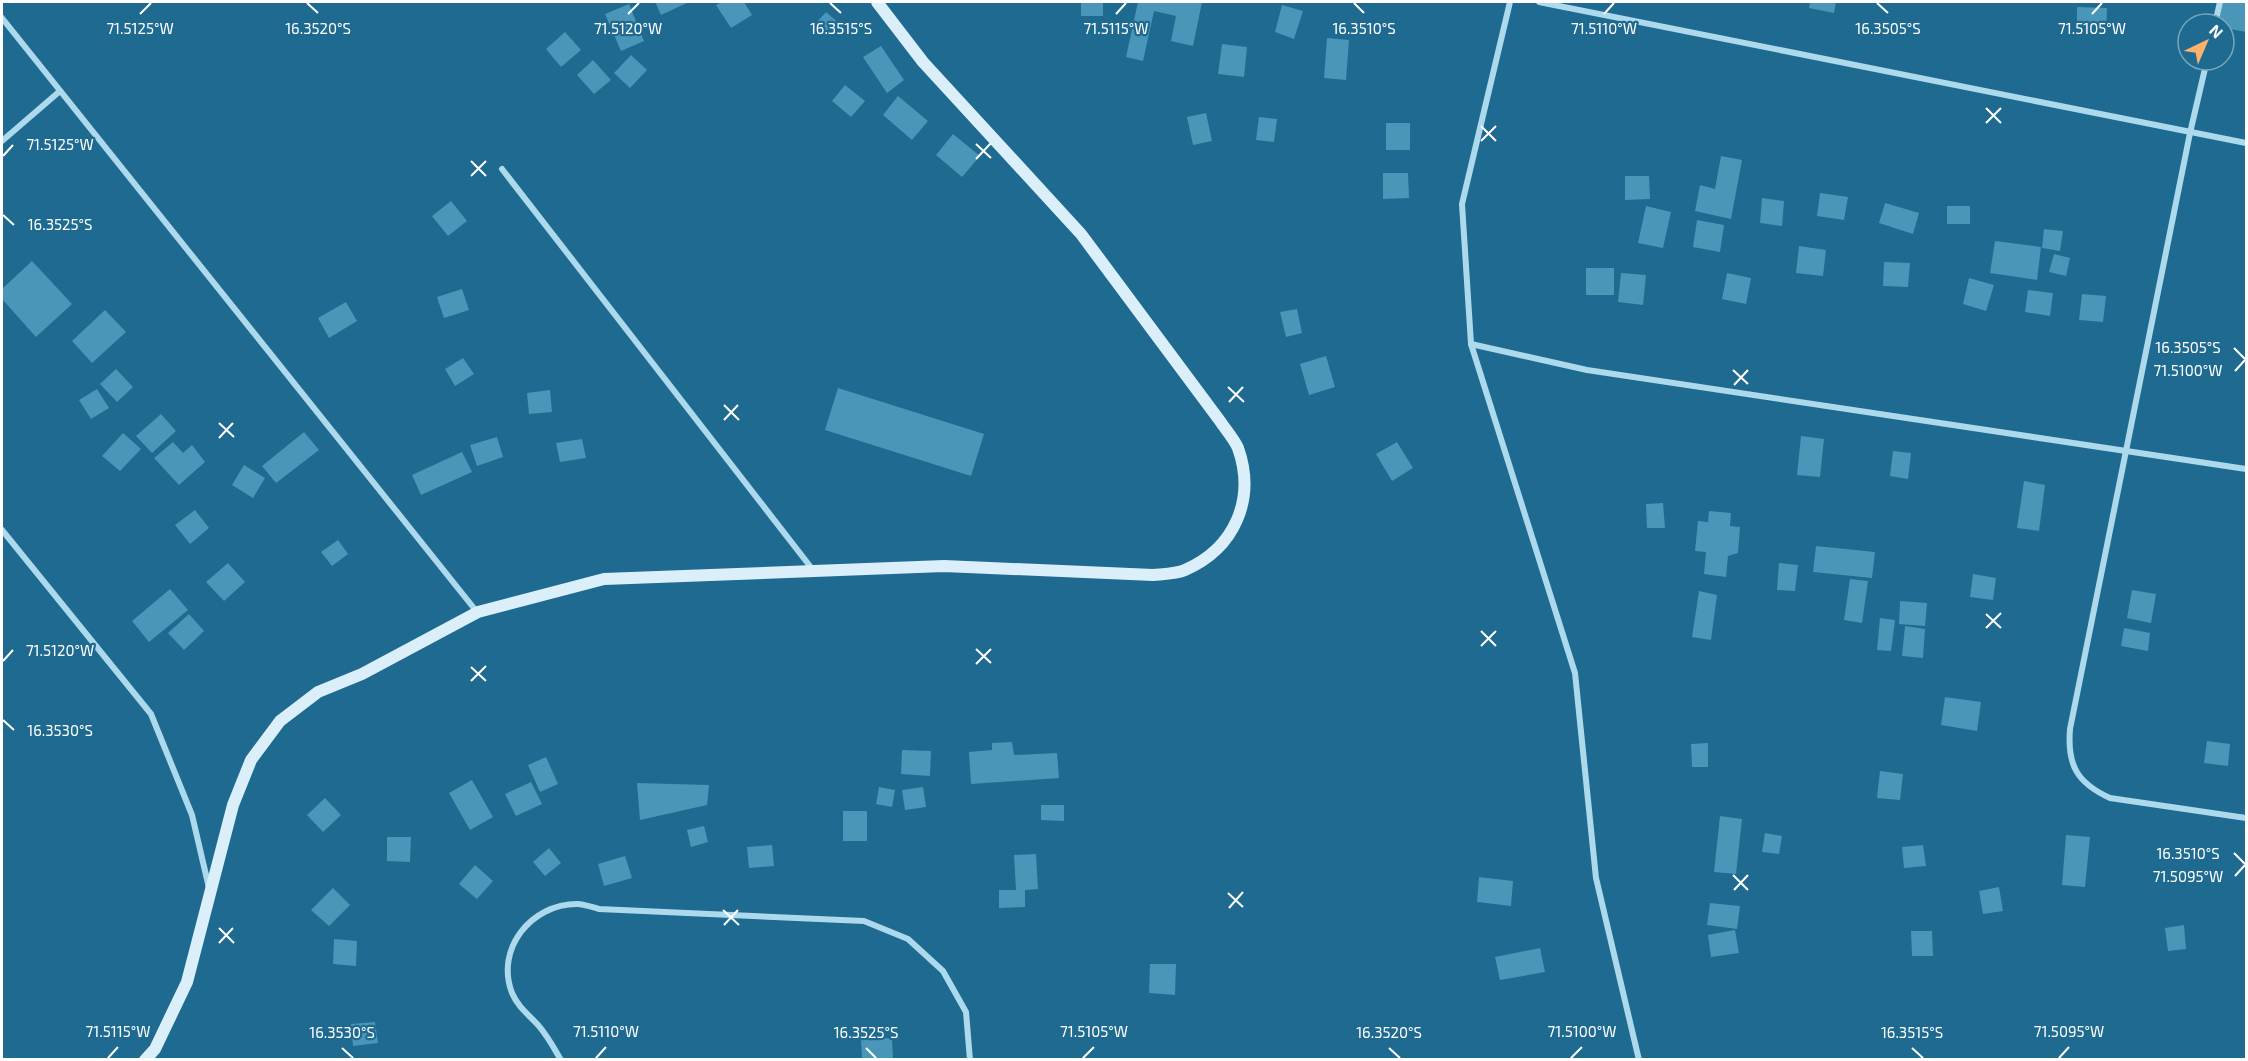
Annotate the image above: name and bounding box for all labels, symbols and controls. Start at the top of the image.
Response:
north arrow [2176,12,2236,72]
text: 71.5125°W [106,19,174,37]
text: 16.3520°S [285,19,351,37]
text: 71.5120°W [594,19,662,37]
text: 16.3515°S [810,19,872,37]
text: 71.5115°W [1084,19,1148,37]
text: 16.3510°S [1332,19,1396,37]
text: 71.5110°W [1571,19,1637,37]
text: 16.3505°S [1855,19,1921,37]
text: 71.5105°W [2058,19,2126,37]
text: N [2206,20,2228,42]
text: 71.5125°W [26,135,94,153]
text: 16.3525°S [28,215,92,233]
text: 16.3505°S [2155,338,2221,356]
text: 71.5100°W [2154,361,2222,379]
text: 71.5120°W [26,641,94,659]
text: 16.3530°S [27,721,93,739]
text: 16.3510°S [2156,844,2220,862]
text: 71.5095°W [2153,867,2223,885]
text: 71.5115°W [86,1022,150,1040]
text: 71.5110°W [573,1022,639,1040]
text: 71.5105°W [1060,1022,1128,1040]
text: 71.5100°W [1548,1022,1616,1040]
text: 71.5095°W [2034,1022,2104,1040]
text: 16.3530°S [309,1023,375,1041]
text: 16.3525°S [834,1023,898,1041]
text: 16.3520°S [1356,1023,1422,1041]
text: 16.3515°S [1881,1023,1943,1041]

